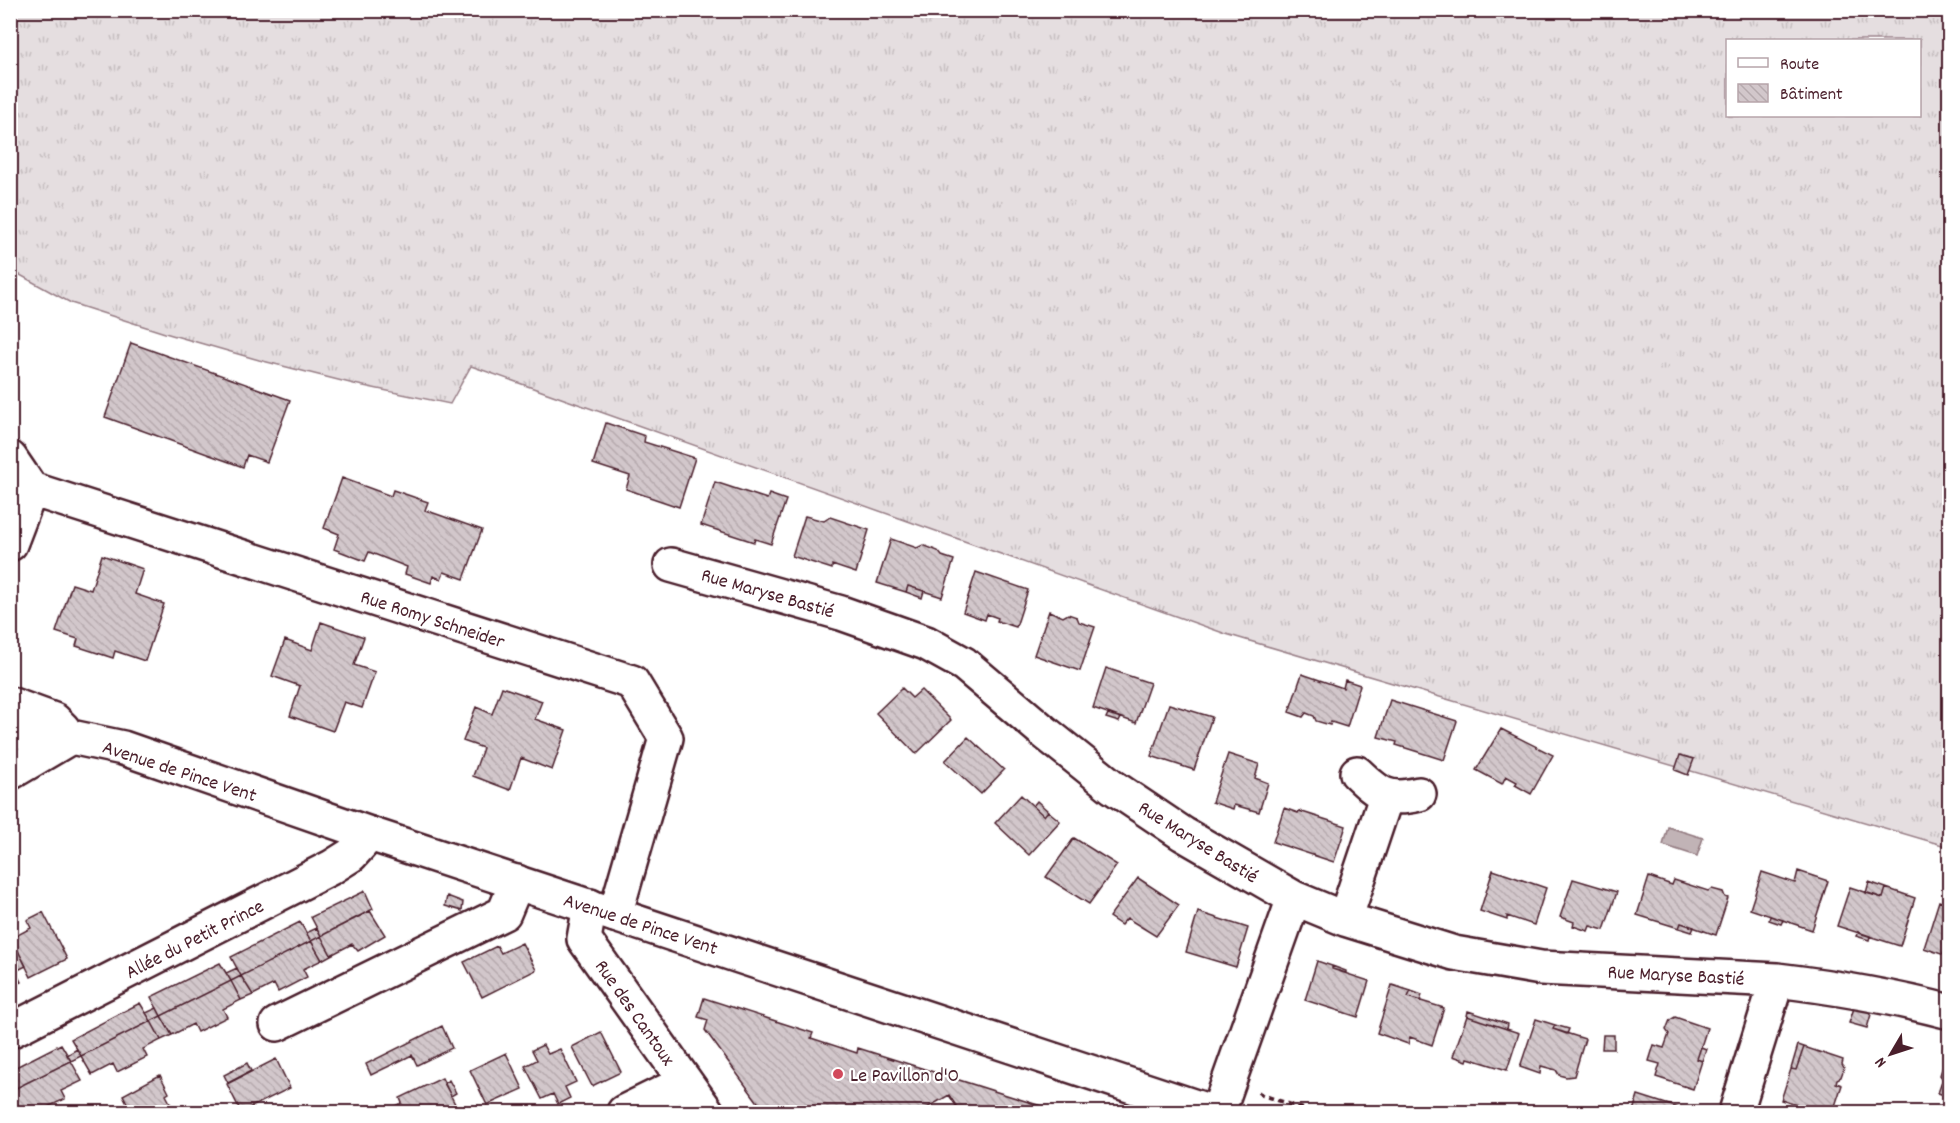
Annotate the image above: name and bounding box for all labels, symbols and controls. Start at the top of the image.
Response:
legend [1726,39,1921,117]
text: Route [1780,53,1819,78]
text: Bâtiment [1780,83,1843,108]
street label: Rue Maryse Bastié [697,563,837,627]
street label: Rue Romy Schneider [356,584,508,658]
street label: Avenue de Pince Vent [98,735,260,811]
street label: Rue Maryse Bastié [1132,795,1263,892]
street label: Avenue de Pince Vent [559,888,721,964]
street label: Allée du Petit Prince [121,894,270,988]
street label: Rue des Cantoux [587,955,681,1073]
street label: Rue Maryse Bastié [1607,959,1745,995]
north arrow [1861,1024,1921,1084]
text: N [1870,1051,1893,1072]
place label: Le Pavillon d'O [850,1063,959,1091]
marker: Le Pavillon d'O [831,1067,845,1081]

